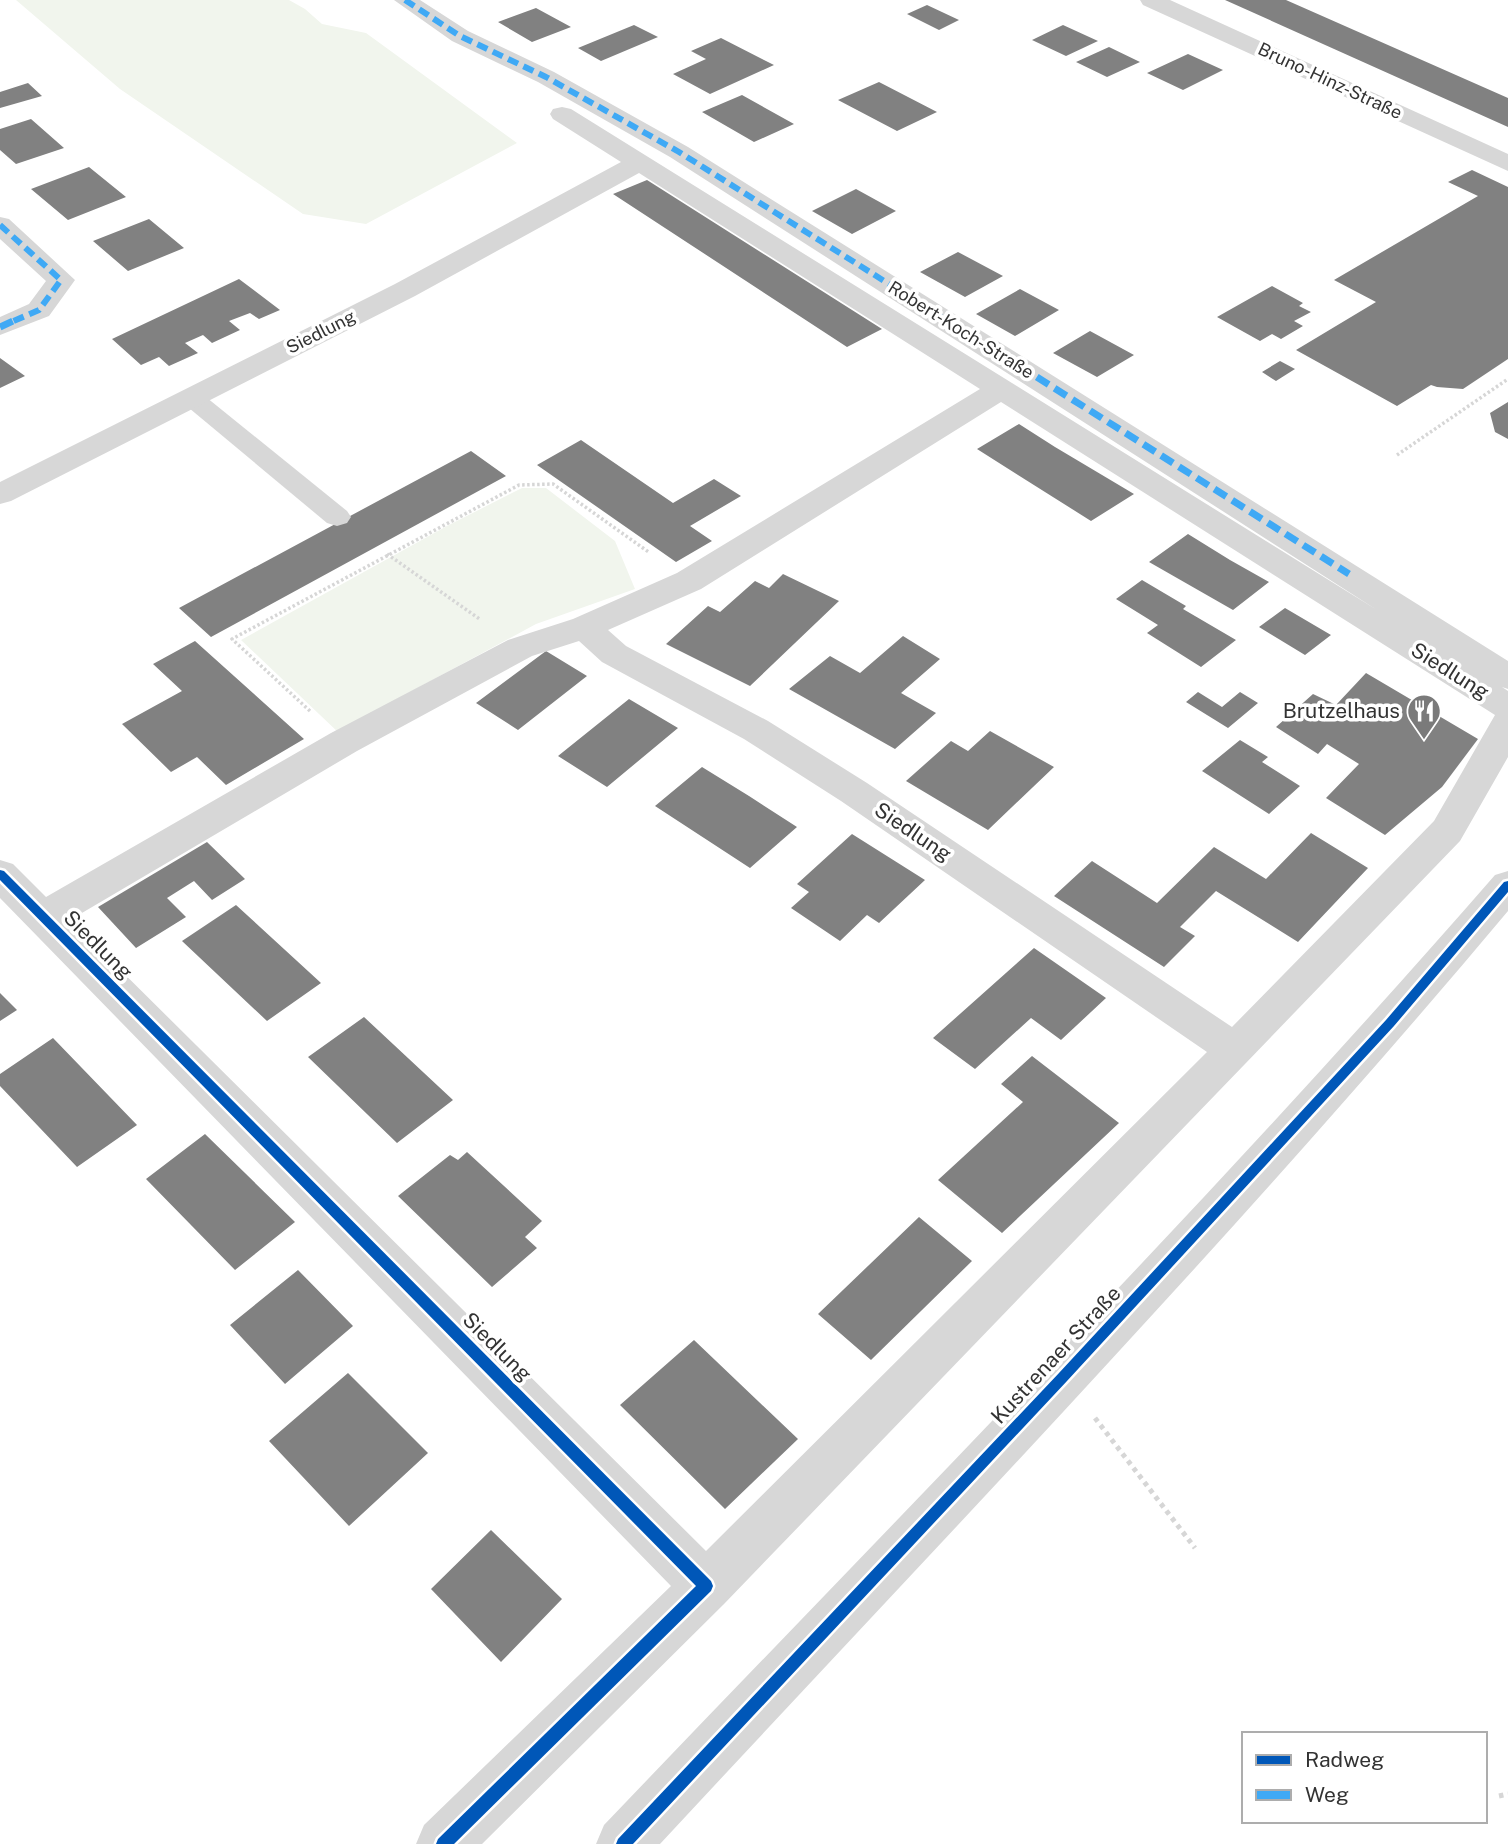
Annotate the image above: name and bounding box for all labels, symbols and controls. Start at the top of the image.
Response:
street label: Bruno-Hinz-Straße [1255,38,1406,123]
street label: Robert-Koch-Straße [885,276,1038,383]
street label: Siedlung [283,305,359,358]
street label: Siedlung [1407,637,1494,704]
restaurant icon: Brutzelhaus [1405,692,1443,741]
place label: Brutzelhaus [1283,698,1400,723]
street label: Siedlung [870,797,956,866]
street label: Siedlung [59,905,138,984]
street label: Kustrenaer Straße [986,1281,1126,1429]
street label: Siedlung [458,1307,537,1386]
legend [1242,1732,1487,1823]
text: Radweg [1305,1747,1384,1772]
text: Weg [1305,1782,1349,1807]

